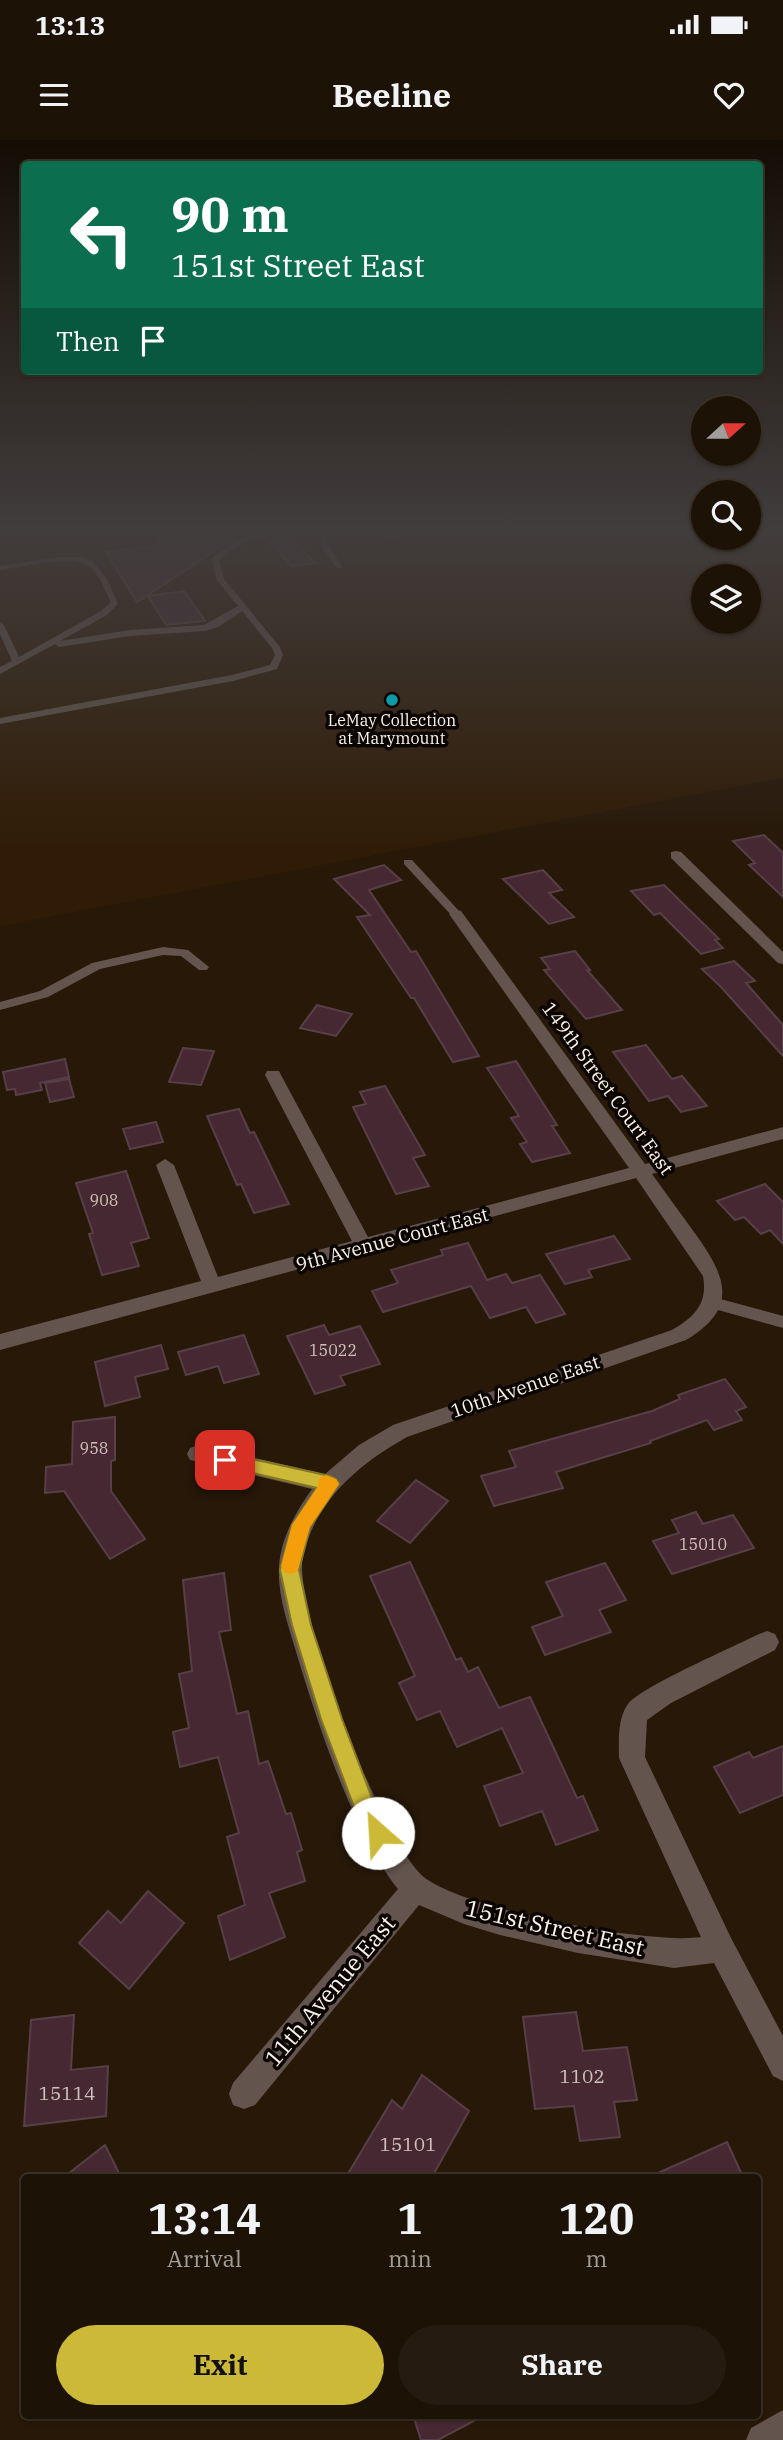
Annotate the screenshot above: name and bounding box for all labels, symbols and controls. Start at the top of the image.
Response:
text: 13:13 [35,8,105,42]
text: Beeline [332,74,451,116]
icon: menu [35,76,73,114]
icon: heart [710,76,748,114]
text: 90 m [171,182,289,245]
icon: left [56,189,147,280]
text: 151st Street East [171,244,425,286]
icon: arrive [134,322,172,360]
text: Then [56,324,120,358]
north arrow [691,396,761,466]
map controls [691,396,761,634]
button: search [691,480,761,550]
button: layers [691,564,761,634]
marker: LeMay Collection at Marymount [384,692,400,708]
place label: LeMay Collection at Marymount [328,710,456,748]
street label: 149th Street Court East [537,997,679,1179]
house number: 908 [90,1190,118,1210]
street label: 9th Avenue Court East [293,1202,491,1276]
house number: 15022 [309,1340,357,1360]
street label: 10th Avenue East [448,1349,603,1423]
pin [195,1430,255,1490]
house number: 958 [80,1438,108,1458]
icon: arrive [206,1441,244,1479]
house number: 15010 [679,1534,727,1554]
position arrow [341,1796,415,1870]
street label: 151st Street East [463,1892,647,1962]
street label: 11th Avenue East [257,1909,401,2072]
house number: 1102 [559,2064,605,2088]
house number: 15114 [38,2081,96,2105]
house number: 15101 [379,2132,437,2156]
text: 13:14 [148,2191,261,2246]
text: 1 [397,2191,423,2246]
text: 120 [559,2191,634,2246]
text: Arrival [167,2243,242,2273]
text: min [388,2243,432,2273]
text: m [585,2243,607,2273]
button: Exit [56,2325,384,2405]
button: Share [398,2325,726,2405]

